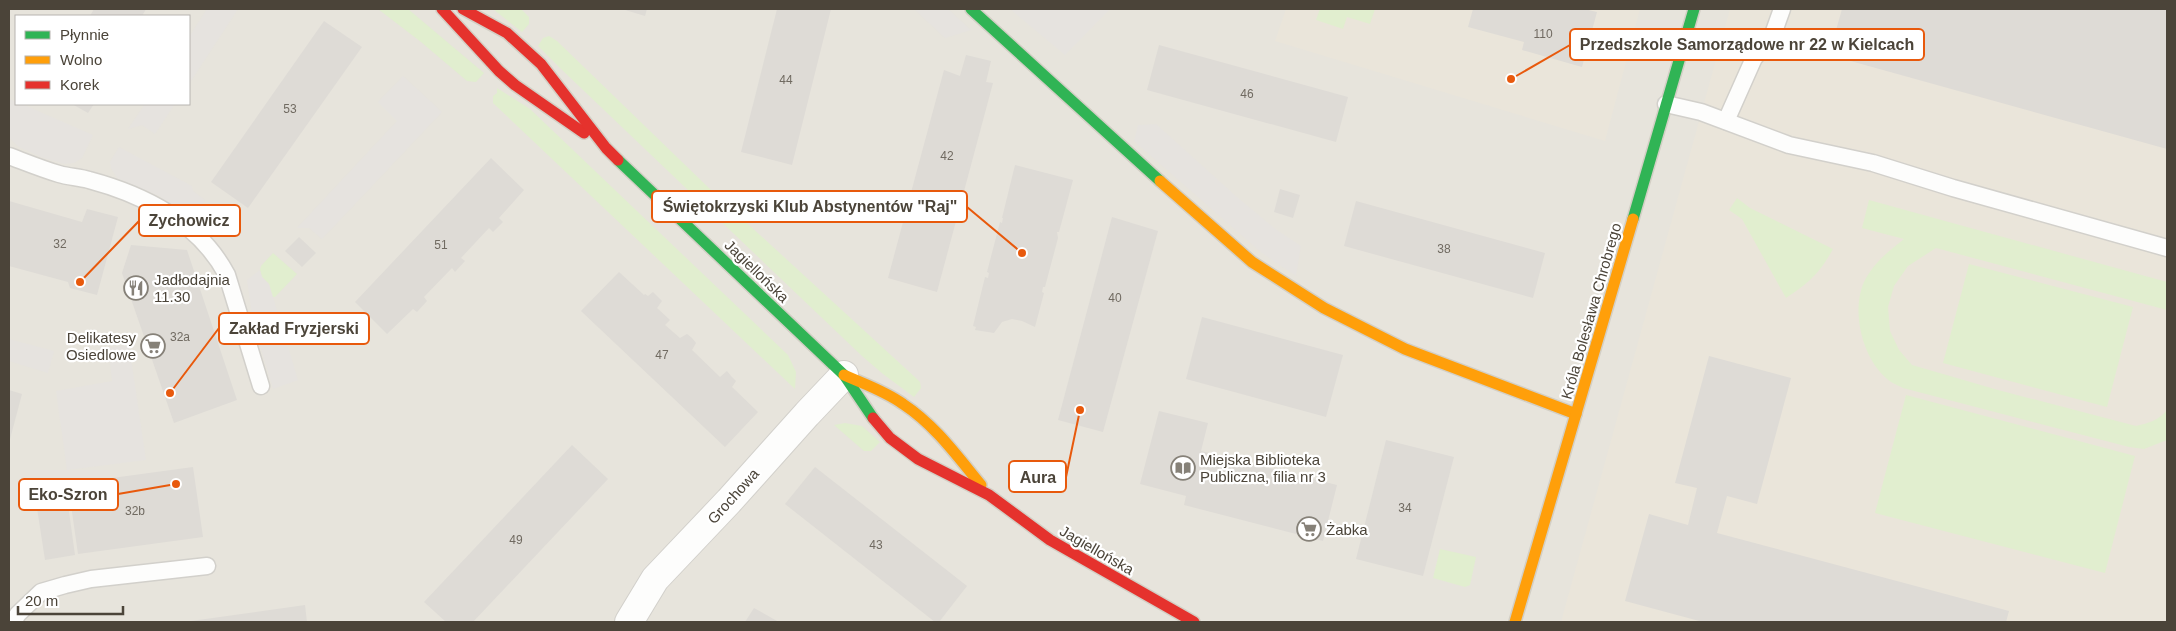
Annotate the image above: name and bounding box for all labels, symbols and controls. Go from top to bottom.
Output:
legend [15,15,190,105]
text: Płynnie [60,26,109,43]
house number: 110 [1533,27,1553,41]
callout: Przedszkole Samorządowe nr 22 w Kielcach [1570,29,1924,60]
text: Przedszkole Samorządowe nr 22 w Kielcach [1580,36,1914,53]
text: Wolno [60,51,102,68]
house number: 44 [779,73,793,87]
text: Korek [60,76,100,93]
house number: 46 [1240,87,1254,101]
house number: 53 [283,102,297,116]
house number: 42 [940,149,954,163]
callout: Świętokrzyski Klub Abstynentów "Raj" [652,191,967,222]
text: Świętokrzyski Klub Abstynentów "Raj" [663,197,957,215]
callout: Zychowicz [139,205,240,236]
text: Zychowicz [149,212,229,229]
street label: Króla Bolesława Chrobrego [1558,221,1624,401]
street label: Jagiellońska [721,236,793,306]
house number: 32 [53,237,67,251]
house number: 51 [434,238,448,252]
house number: 38 [1437,242,1451,256]
place label: Jadłodajnia 11.30 [154,271,231,305]
restaurant icon: Jadłodajnia 11.30 [123,275,149,301]
house number: 40 [1108,291,1122,305]
callout: Zakład Fryzjerski [219,313,369,344]
text: Zakład Fryzjerski [229,320,359,337]
place label: Delikatesy Osiedlowe [66,329,136,363]
house number: 32a [170,330,190,344]
supermarket icon: Delikatesy Osiedlowe [140,333,166,359]
house number: 47 [655,348,669,362]
place label: Miejska Biblioteka Publiczna, filia nr 3 [1200,451,1326,485]
library icon: Miejska Biblioteka Publiczna, filia nr 3 [1170,455,1196,481]
callout: Aura [1009,461,1066,492]
street label: Grochowa [704,464,763,527]
text: Aura [1020,469,1056,486]
callout: Eko-Szron [19,479,118,510]
text: Eko-Szron [28,486,108,503]
house number: 34 [1398,501,1412,515]
house number: 32b [125,504,145,518]
supermarket icon: Żabka [1296,516,1322,542]
place label: Żabka [1326,521,1368,538]
street label: Jagiellońska [1057,522,1138,578]
house number: 49 [509,533,523,547]
house number: 43 [869,538,883,552]
scale bar [18,584,122,616]
text: 20 m [25,592,58,609]

